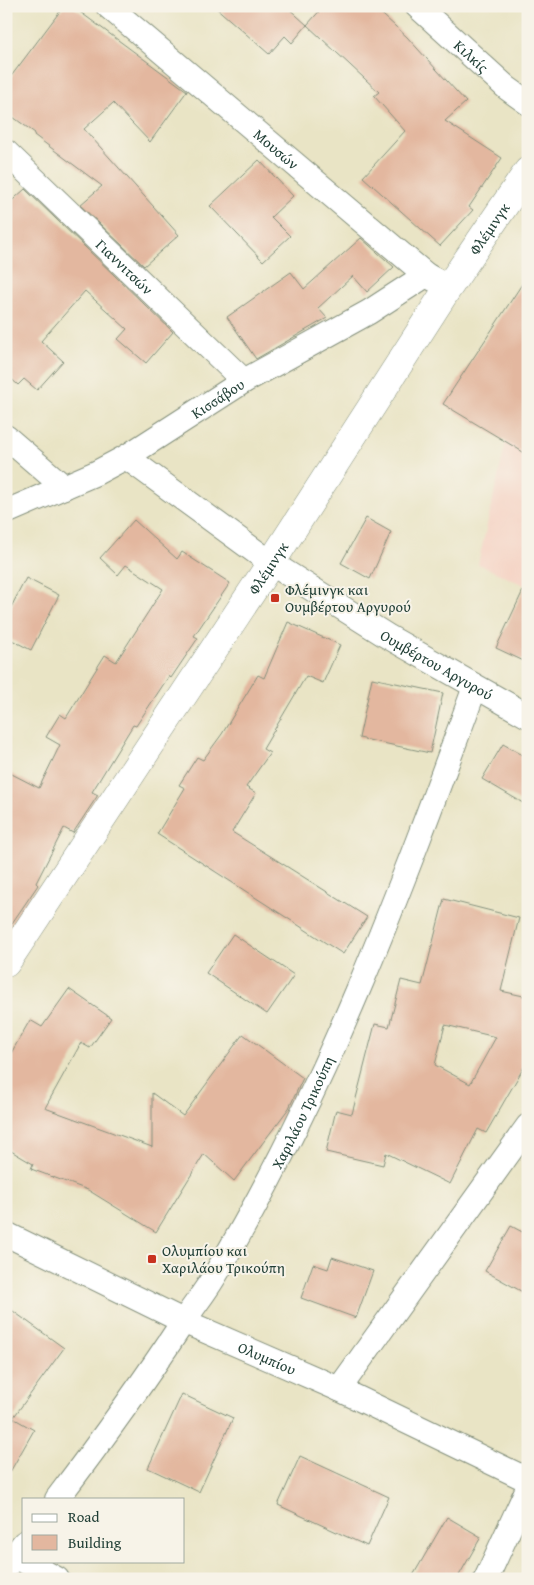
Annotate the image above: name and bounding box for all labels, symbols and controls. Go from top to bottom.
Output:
street label: Κιλκίς [450,35,494,78]
street label: Μουσών [250,123,304,174]
street label: Φλέμινγκ [463,198,514,259]
street label: Γιαννιτσών [92,234,158,299]
street label: Κισσάβου [187,373,248,423]
street label: Φλέμινγκ [243,537,293,598]
place label: Φλέμινγκ και Ουμβέρτου Αργυρού [285,579,411,617]
marker: Φλέμινγκ και Ουμβέρτου Αργυρού [269,592,281,604]
street label: Ουμβέρτου Αργυρού [377,624,497,705]
street label: Χαριλάου Τρικούπη [266,1052,338,1172]
place label: Ολυμπίου και Χαριλάου Τρικούπη [162,1240,285,1278]
marker: Ολυμπίου και Χαριλάου Τρικούπη [146,1253,158,1265]
street label: Ολυμπίου [235,1336,300,1380]
legend [22,1498,185,1562]
text: Road [68,1506,99,1527]
text: Building [68,1532,122,1553]

